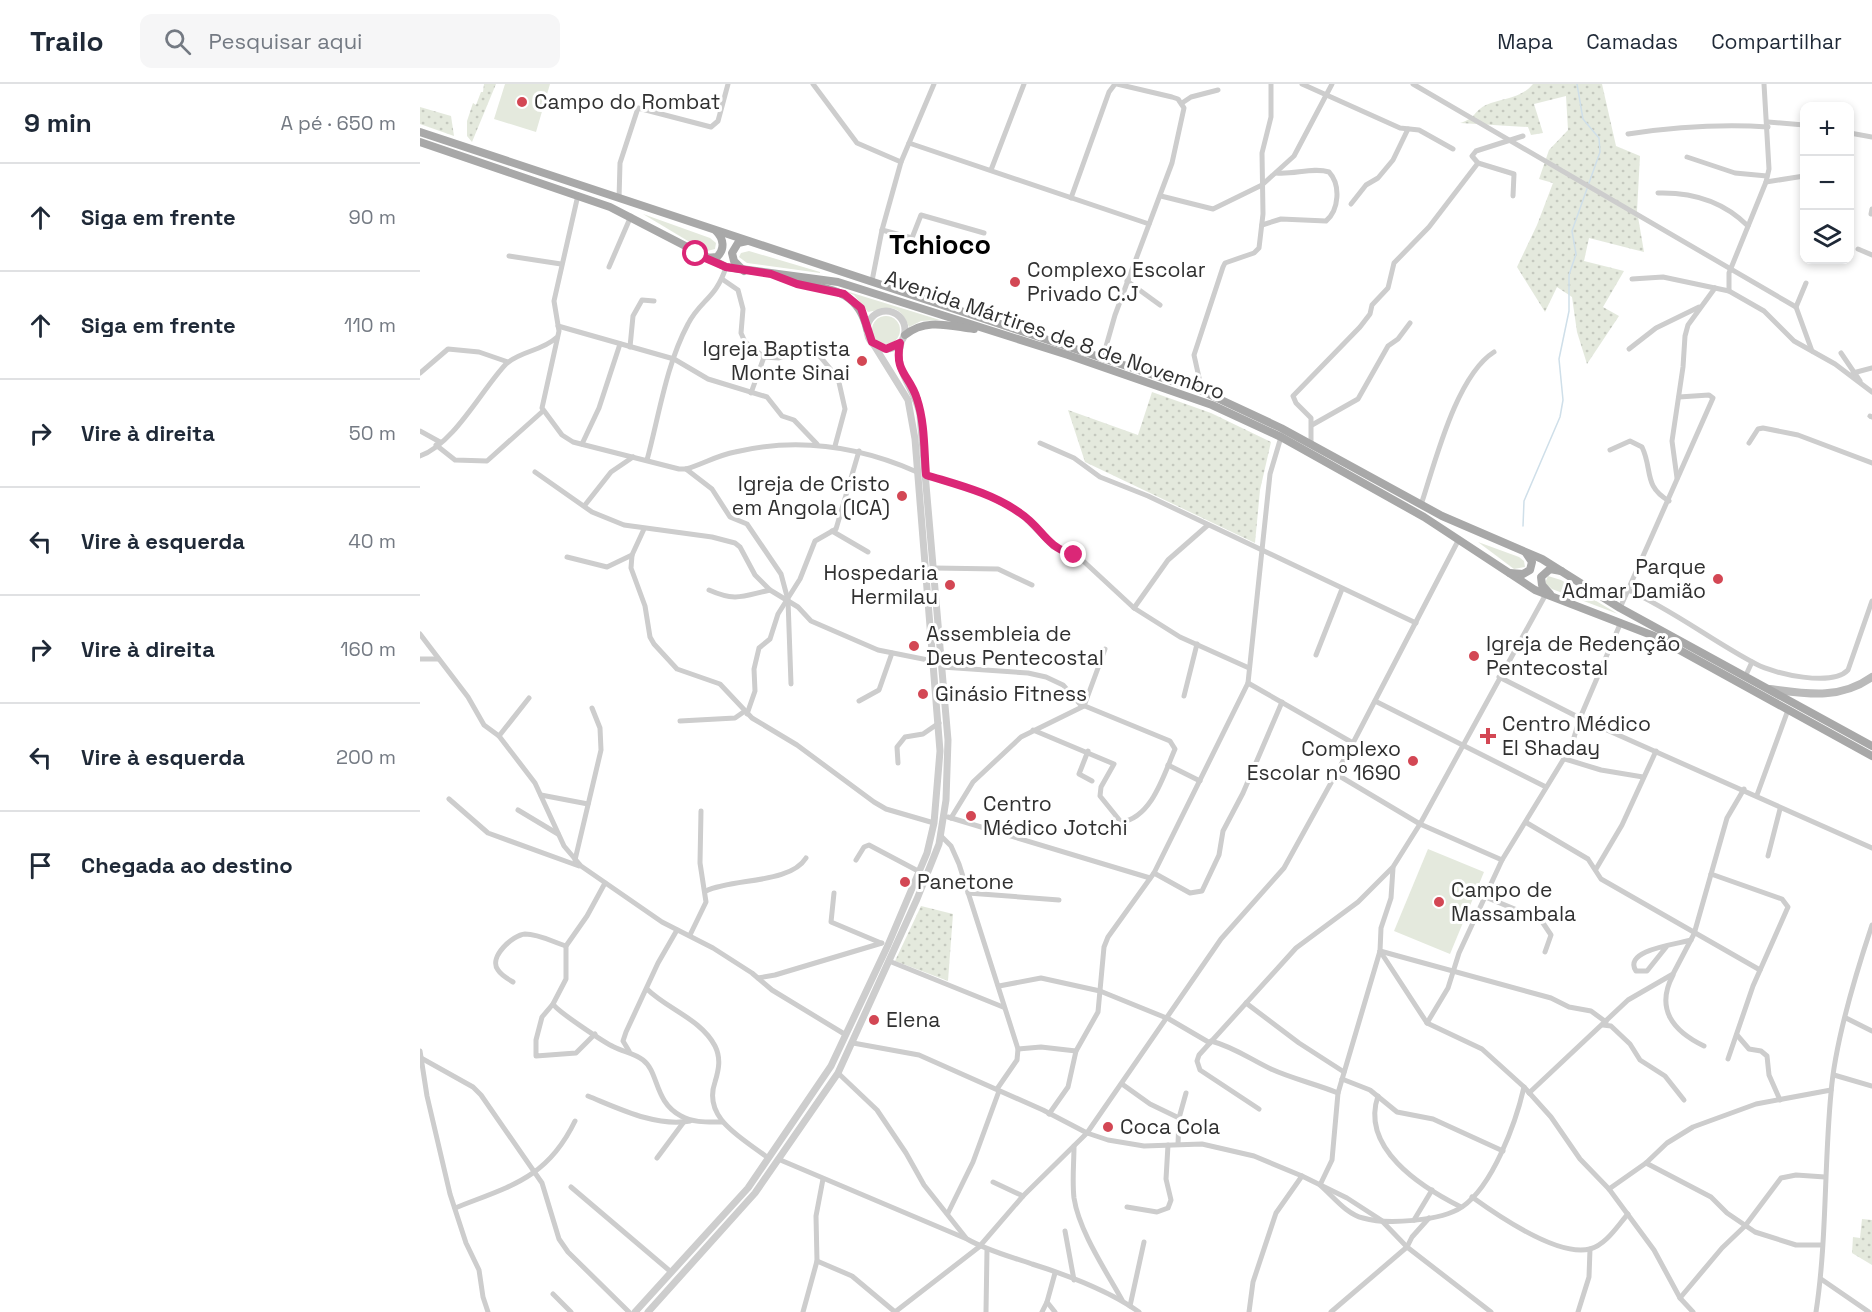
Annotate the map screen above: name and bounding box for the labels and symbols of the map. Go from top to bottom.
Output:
place label: Campo do Rombat [534,88,720,115]
marker: Campo do Rombat [515,95,529,109]
district label: Tchioco [889,227,991,262]
route start [682,240,708,266]
place label: Complexo Escolar Privado C.J [1027,256,1206,307]
street label: Avenida Mártires de 8 de Novembro [882,264,1229,406]
marker: Complexo Escolar Privado C.J [1008,275,1022,289]
place label: Igreja Baptista Monte Sinai [702,335,850,386]
marker: Igreja Baptista Monte Sinai [855,354,869,368]
place label: Igreja de Cristo em Angola (ICA) [732,470,890,521]
marker: Igreja de Cristo em Angola (ICA) [895,489,909,503]
route end [1060,541,1086,567]
place label: Parque Admar Damião [1562,553,1706,604]
place label: Hospedaria Hermilau [823,559,938,610]
marker: Parque Admar Damião [1711,572,1725,586]
marker: Hospedaria Hermilau [943,578,957,592]
place label: Assembleia de Deus Pentecostal [926,620,1104,671]
place label: Igreja de Redenção Pentecostal [1486,630,1680,681]
marker: Assembleia de Deus Pentecostal [907,639,921,653]
marker: Igreja de Redenção Pentecostal [1467,649,1481,663]
place label: Ginásio Fitness [935,680,1087,707]
marker: Ginásio Fitness [916,687,930,701]
place label: Centro Médico El Shaday [1502,710,1651,761]
marker: Centro Médico El Shaday [1479,727,1497,745]
place label: Complexo Escolar nº 1690 [1247,735,1401,786]
marker: Complexo Escolar nº 1690 [1406,754,1420,768]
place label: Centro Médico Jotchi [983,790,1128,841]
marker: Centro Médico Jotchi [964,809,978,823]
place label: Panetone [917,868,1014,895]
marker: Panetone [898,875,912,889]
place label: Campo de Massambala [1451,876,1576,927]
marker: Campo de Massambala [1432,895,1446,909]
place label: Elena [886,1006,940,1033]
marker: Elena [867,1013,881,1027]
place label: Coca Cola [1120,1113,1220,1140]
marker: Coca Cola [1101,1120,1115,1134]

